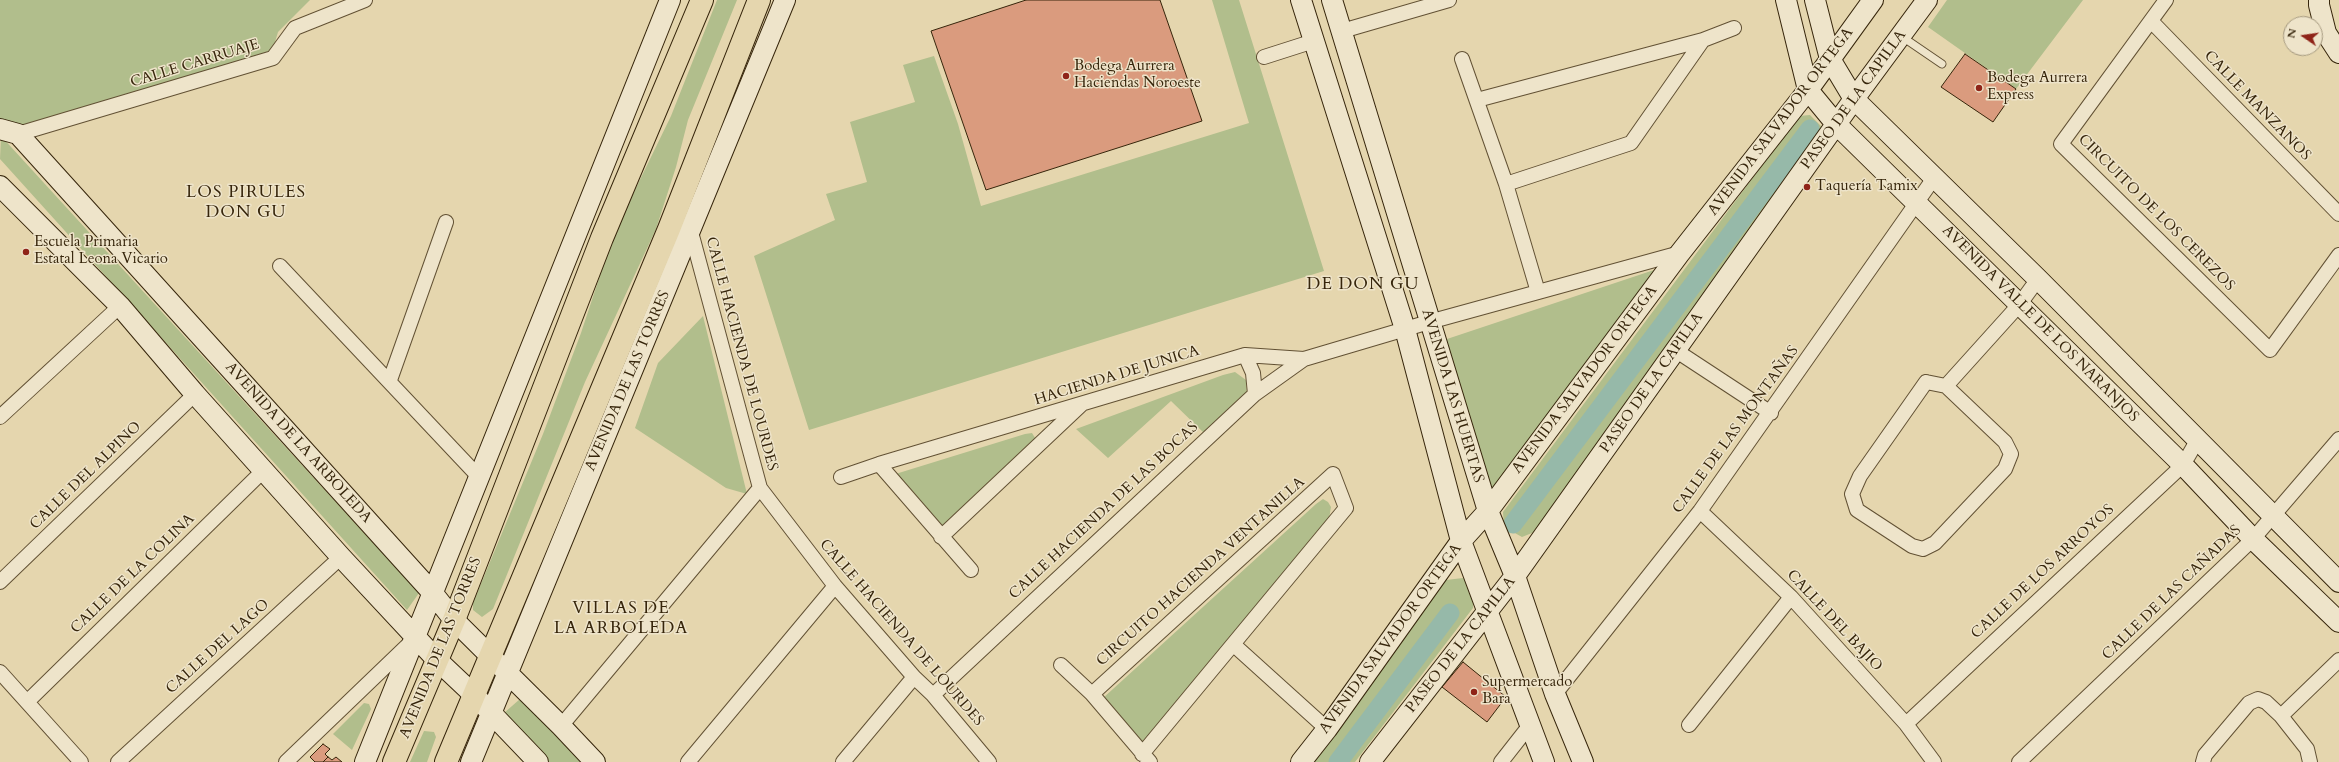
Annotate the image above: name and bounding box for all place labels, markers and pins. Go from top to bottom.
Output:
place label: Bodega Aurrera Haciendas Noroeste [1074,58,1201,93]
place label: Bodega Aurrera Express [1987,70,2088,105]
marker: Bodega Aurrera Haciendas Noroeste [1061,71,1071,81]
marker: Bodega Aurrera Express [1974,83,1984,93]
place label: Taquería Tamix [1815,178,1918,196]
marker: Taquería Tamix [1802,182,1812,192]
place label: Escuela Primaria Estatal Leona Vicario [34,234,168,269]
marker: Escuela Primaria Estatal Leona Vicario [21,247,31,257]
place label: Supermercado Bara [1482,674,1572,709]
marker: Supermercado Bara [1469,687,1479,697]

